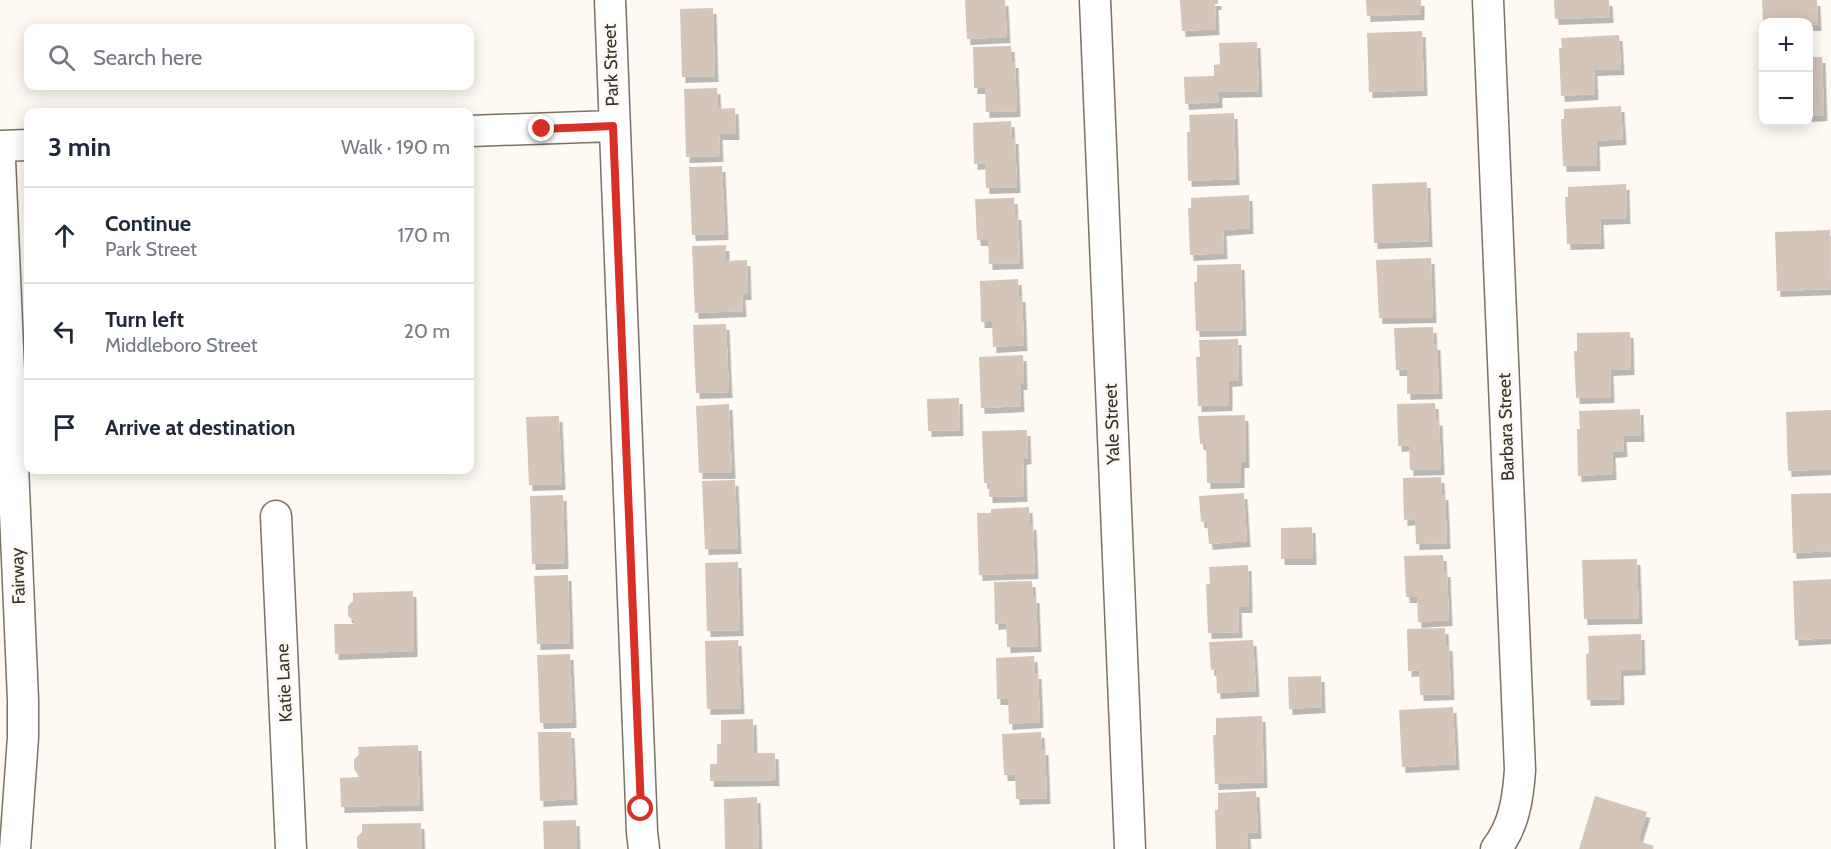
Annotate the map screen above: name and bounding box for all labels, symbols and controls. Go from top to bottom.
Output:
map controls [1759,18,1813,126]
button: + [1759,18,1813,72]
street label: Park Street [599,23,623,107]
search box [24,24,474,90]
icon: search [45,41,78,74]
text: Search here [93,44,202,71]
button: − [1759,72,1813,126]
route end [528,115,554,141]
text: 3 min [48,131,111,163]
text: Walk · 190 m [341,135,450,159]
text: Continue [105,210,191,237]
icon: ahead [48,219,81,252]
text: 170 m [398,223,450,247]
text: Park Street [105,237,197,261]
text: Turn left [105,306,184,333]
icon: left [48,315,81,348]
text: 20 m [404,319,450,343]
text: Middleboro Street [105,333,257,357]
street label: Barbara Street [1493,373,1519,481]
street label: Yale Street [1100,383,1124,466]
icon: arrive [48,411,81,444]
text: Arrive at destination [105,414,295,441]
street label: Fairway [6,547,30,605]
street label: Katie Lane [271,643,297,723]
route start [627,795,653,821]

